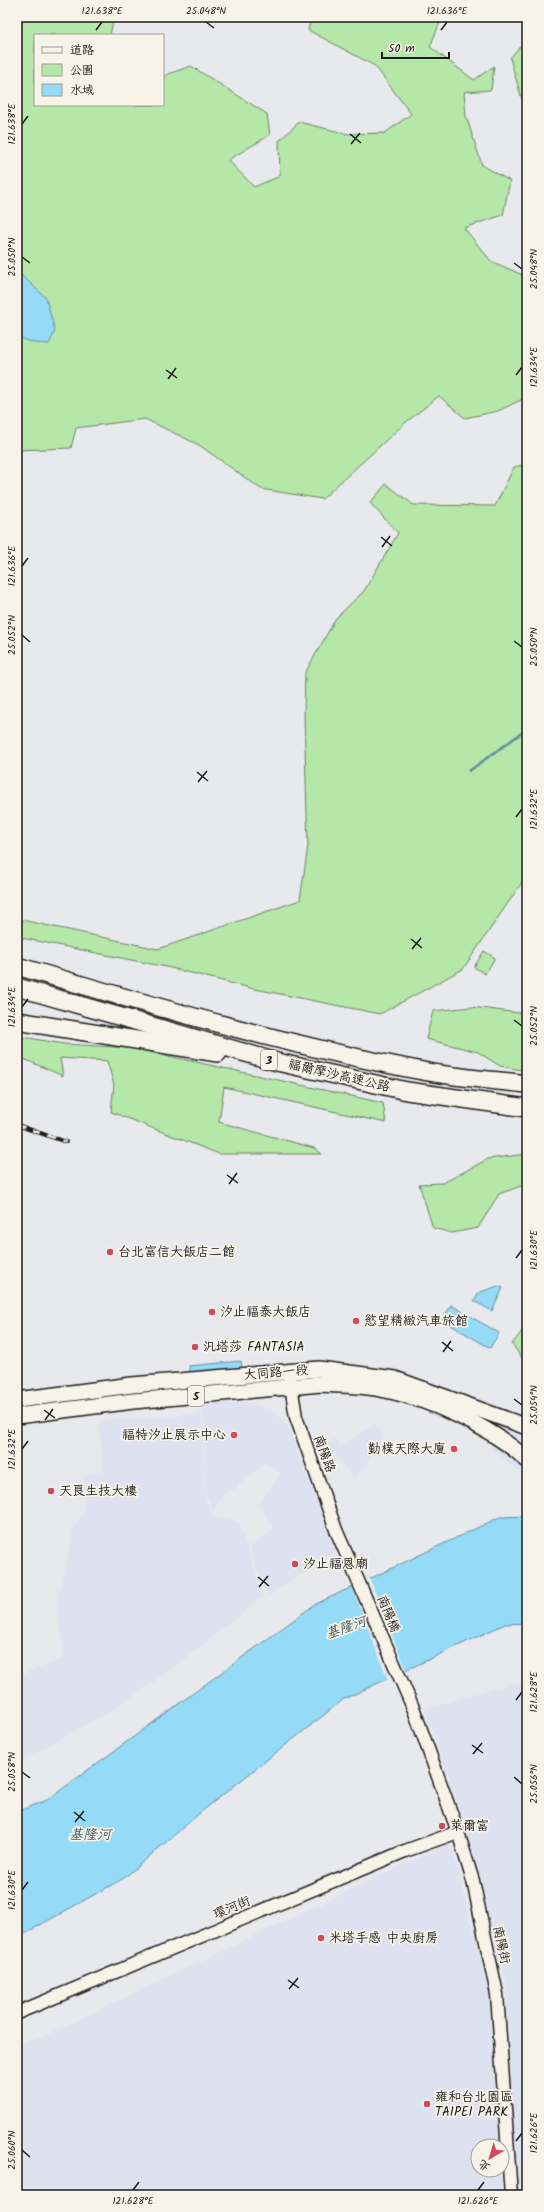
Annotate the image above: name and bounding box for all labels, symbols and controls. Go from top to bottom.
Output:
text: 121.638°E [82,3,124,19]
text: 25.048°N [186,3,226,19]
text: 121.636°E [427,3,468,19]
legend [34,34,164,106]
scale bar [382,34,449,60]
text: 50 m [388,39,415,58]
text: 道路 [70,41,94,60]
text: 公園 [70,61,94,80]
text: 水域 [70,81,94,100]
text: 121.638°E [4,102,20,145]
text: 25.050°N [4,237,20,277]
text: 25.048°N [526,249,542,289]
text: 121.634°E [526,346,542,387]
text: 121.636°E [4,545,20,586]
text: 25.052°N [4,615,20,655]
text: 25.050°N [526,627,542,667]
text: 121.632°E [526,787,542,829]
text: 121.634°E [4,986,20,1027]
text: 25.052°N [526,1006,542,1046]
road number: 3 [261,1050,277,1070]
street label: 福爾摩沙高速公路 [286,1054,392,1098]
text: 121.630°E [526,1229,542,1270]
place label: 台北富信大飯店二館 [118,1242,235,1263]
marker: 台北富信大飯店二館 [105,1247,115,1257]
place label: 汐止福泰大飯店 [220,1302,311,1323]
marker: 汐止福泰大飯店 [207,1307,217,1317]
place label: 慾望精緻汽車旅館 [364,1311,468,1332]
marker: 慾望精緻汽車旅館 [351,1316,361,1326]
place label: 汎塔莎 FANTASIA [203,1337,305,1358]
marker: 汎塔莎 FANTASIA [190,1342,200,1352]
street label: 大同路一段 [243,1360,309,1386]
text: 25.054°N [526,1385,542,1425]
road number: 5 [188,1386,204,1406]
place label: 福特汐止展示中心 [122,1425,226,1446]
text: 121.632°E [4,1427,20,1469]
marker: 福特汐止展示中心 [229,1430,239,1440]
street label: 南陽路 [307,1432,341,1476]
place label: 勤樸天際大廈 [368,1439,446,1460]
marker: 勤樸天際大廈 [449,1444,459,1454]
place label: 天良生技大樓 [59,1481,137,1502]
marker: 天良生技大樓 [46,1486,56,1496]
place label: 汐止福恩廟 [303,1554,368,1575]
marker: 汐止福恩廟 [290,1559,300,1569]
street label: 南陽橋 [371,1592,405,1636]
water label: 基隆河 [323,1610,371,1645]
text: 121.628°E [526,1670,542,1713]
text: 25.058°N [4,1752,20,1792]
text: 25.056°N [526,1764,542,1804]
place label: 萊爾富 [450,1816,489,1837]
marker: 萊爾富 [437,1821,447,1831]
water label: 基隆河 [69,1824,113,1846]
text: 121.630°E [4,1869,20,1910]
street label: 環河街 [210,1891,254,1925]
street label: 南陽街 [487,1924,515,1966]
place label: 米塔手感 中央廚房 [329,1928,438,1949]
marker: 米塔手感 中央廚房 [316,1933,326,1943]
place label: 雍和台北園區 TAIPEI PARK [435,2087,513,2123]
marker: 雍和台北園區 TAIPEI PARK [422,2099,432,2109]
text: 121.626°E [526,2112,542,2153]
text: 25.060°N [4,2130,20,2170]
north arrow [470,2138,510,2178]
text: 北 [475,2155,494,2176]
text: 121.628°E [112,2193,155,2209]
text: 121.626°E [458,2193,499,2209]

